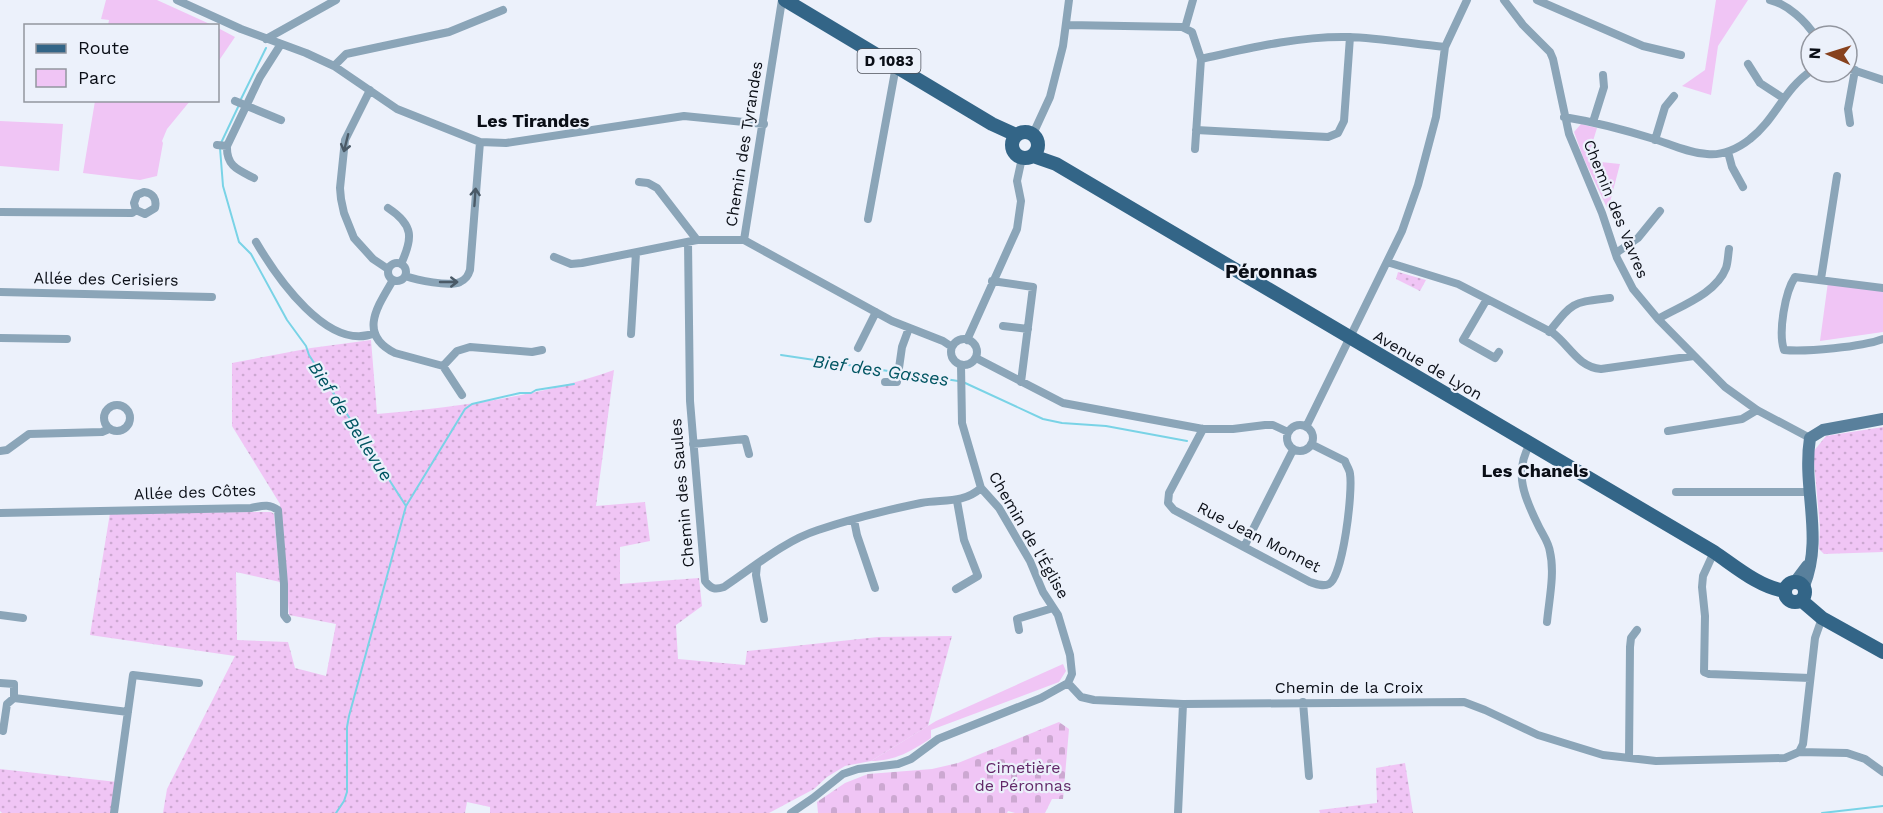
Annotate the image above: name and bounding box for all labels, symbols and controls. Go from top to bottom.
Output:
legend [24,24,219,102]
north arrow [1799,24,1859,84]
text: Route [78,37,130,58]
text: N [1805,47,1824,60]
road number: D 1083 [858,49,920,73]
street label: Chemin des Tyrandes [722,60,766,228]
text: Parc [78,67,116,88]
district label: Les Tirandes [477,110,590,131]
one-way arrow [340,133,352,152]
street label: Chemin des Vavres [1579,137,1653,281]
one-way arrow [470,188,481,208]
district label: Péronnas [1225,259,1317,283]
street label: Allée des Cerisiers [33,268,179,290]
one-way arrow [439,276,458,288]
street label: Avenue de Lyon [1370,326,1486,404]
water label: Bief des Gasses [812,350,950,390]
water label: Bief de Bellevue [304,357,398,485]
street label: Chemin des Saules [666,418,698,568]
district label: Les Chanels [1482,460,1589,481]
street label: Chemin de l'Église [985,468,1073,602]
street label: Allée des Côtes [134,480,256,504]
street label: Rue Jean Monnet [1194,498,1324,576]
street label: Chemin de la Croix [1275,678,1423,697]
park label: Cimetière de Péronnas [975,758,1071,795]

